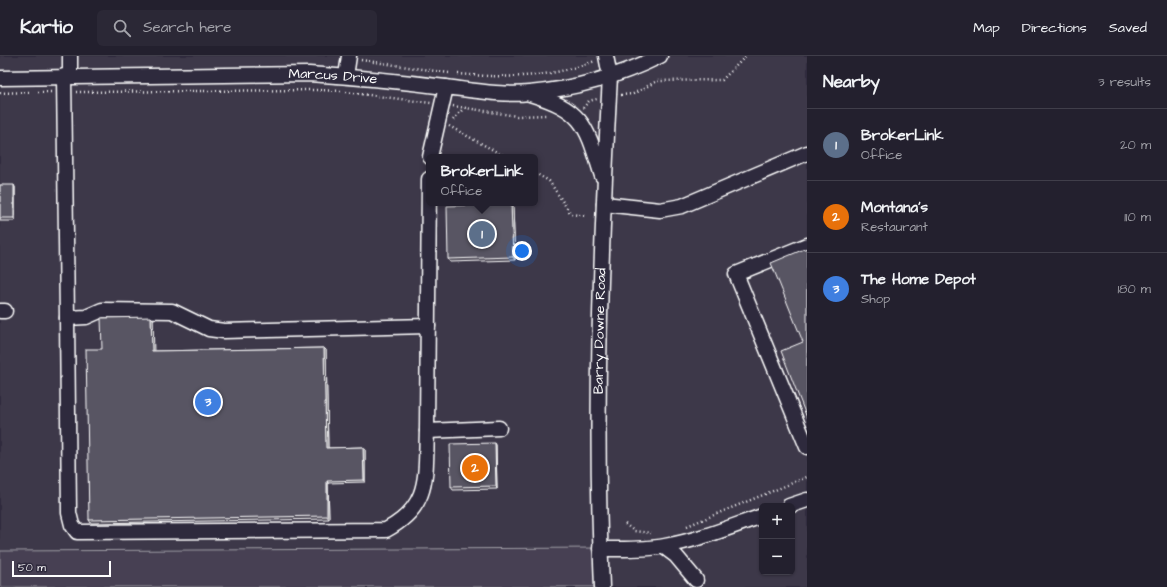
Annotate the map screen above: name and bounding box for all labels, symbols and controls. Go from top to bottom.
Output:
search box [97,10,377,46]
text: Kartio [20,14,73,41]
icon: search [111,17,133,39]
text: Search here [143,17,231,38]
text: Map [973,18,1000,38]
text: Directions [1022,18,1087,38]
text: Saved [1109,18,1147,38]
street label: Marcus Drive [288,64,379,89]
text: Nearby [823,70,880,94]
text: 3 results [1098,73,1151,91]
text: BrokerLink [861,125,943,146]
text: 1 [835,136,837,154]
text: 20 m [1120,136,1151,154]
text: Office [861,146,902,164]
popup [426,154,538,206]
text: BrokerLink [441,161,523,182]
text: Office [441,182,482,200]
text: Montana's [861,197,928,218]
text: 2 [832,208,840,226]
text: 110 m [1124,208,1151,226]
text: Restaurant [861,218,928,236]
pin: 1 [469,219,495,249]
your location [512,241,532,261]
street label: Barry Downe Road [589,268,611,394]
text: The Home Depot [861,269,976,290]
text: 3 [833,280,839,298]
text: 180 m [1117,280,1151,298]
text: Shop [861,290,890,308]
pin: 3 [195,387,221,417]
pin: 2 [462,453,488,483]
map controls [759,503,795,575]
button: + [759,503,795,539]
button: − [759,539,795,575]
scale bar [12,559,111,578]
text: 50 m [18,560,46,575]

